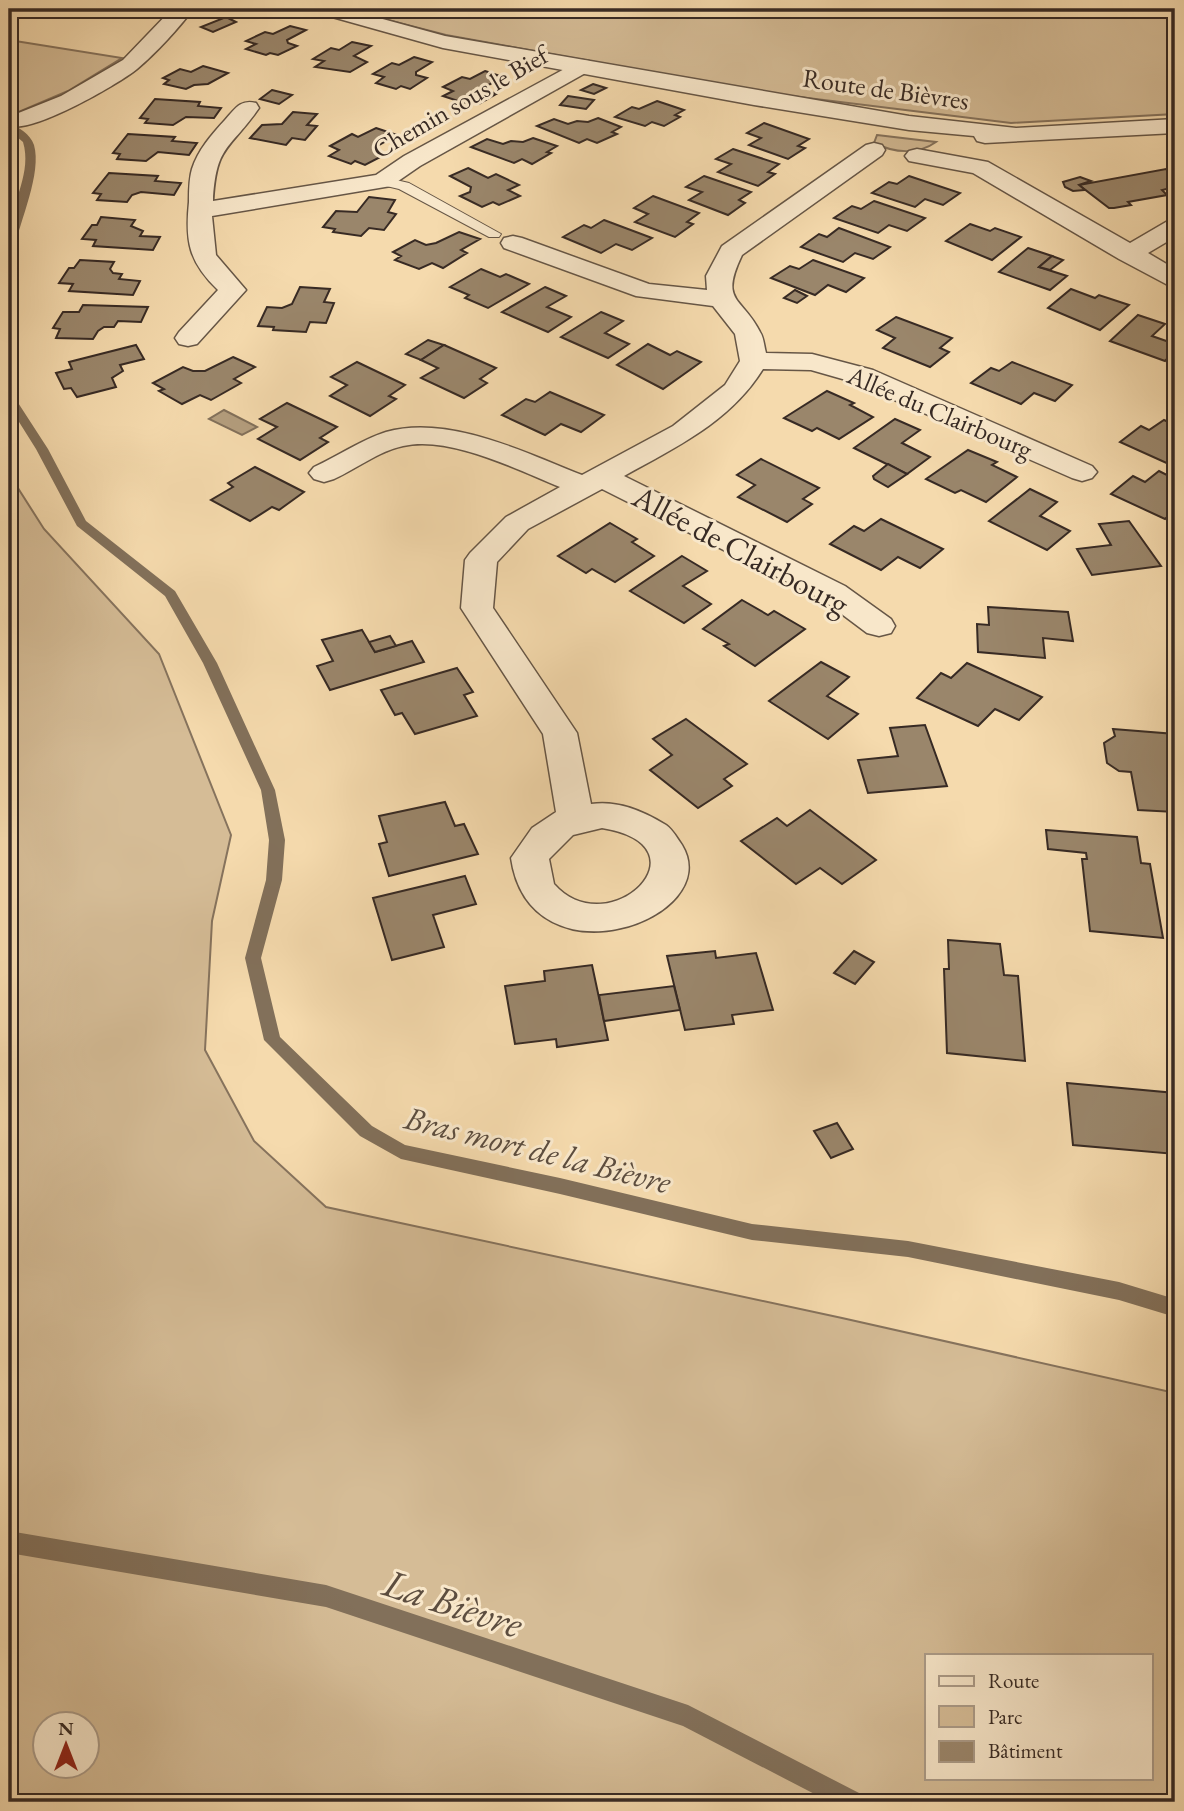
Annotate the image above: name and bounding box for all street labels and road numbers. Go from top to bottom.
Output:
street label: Chemin sous le Bief [366,36,556,166]
street label: Route de Bièvres [801,61,971,117]
street label: Allée du Clairbourg [841,357,1038,467]
street label: Allée de Clairbourg [625,475,857,625]

